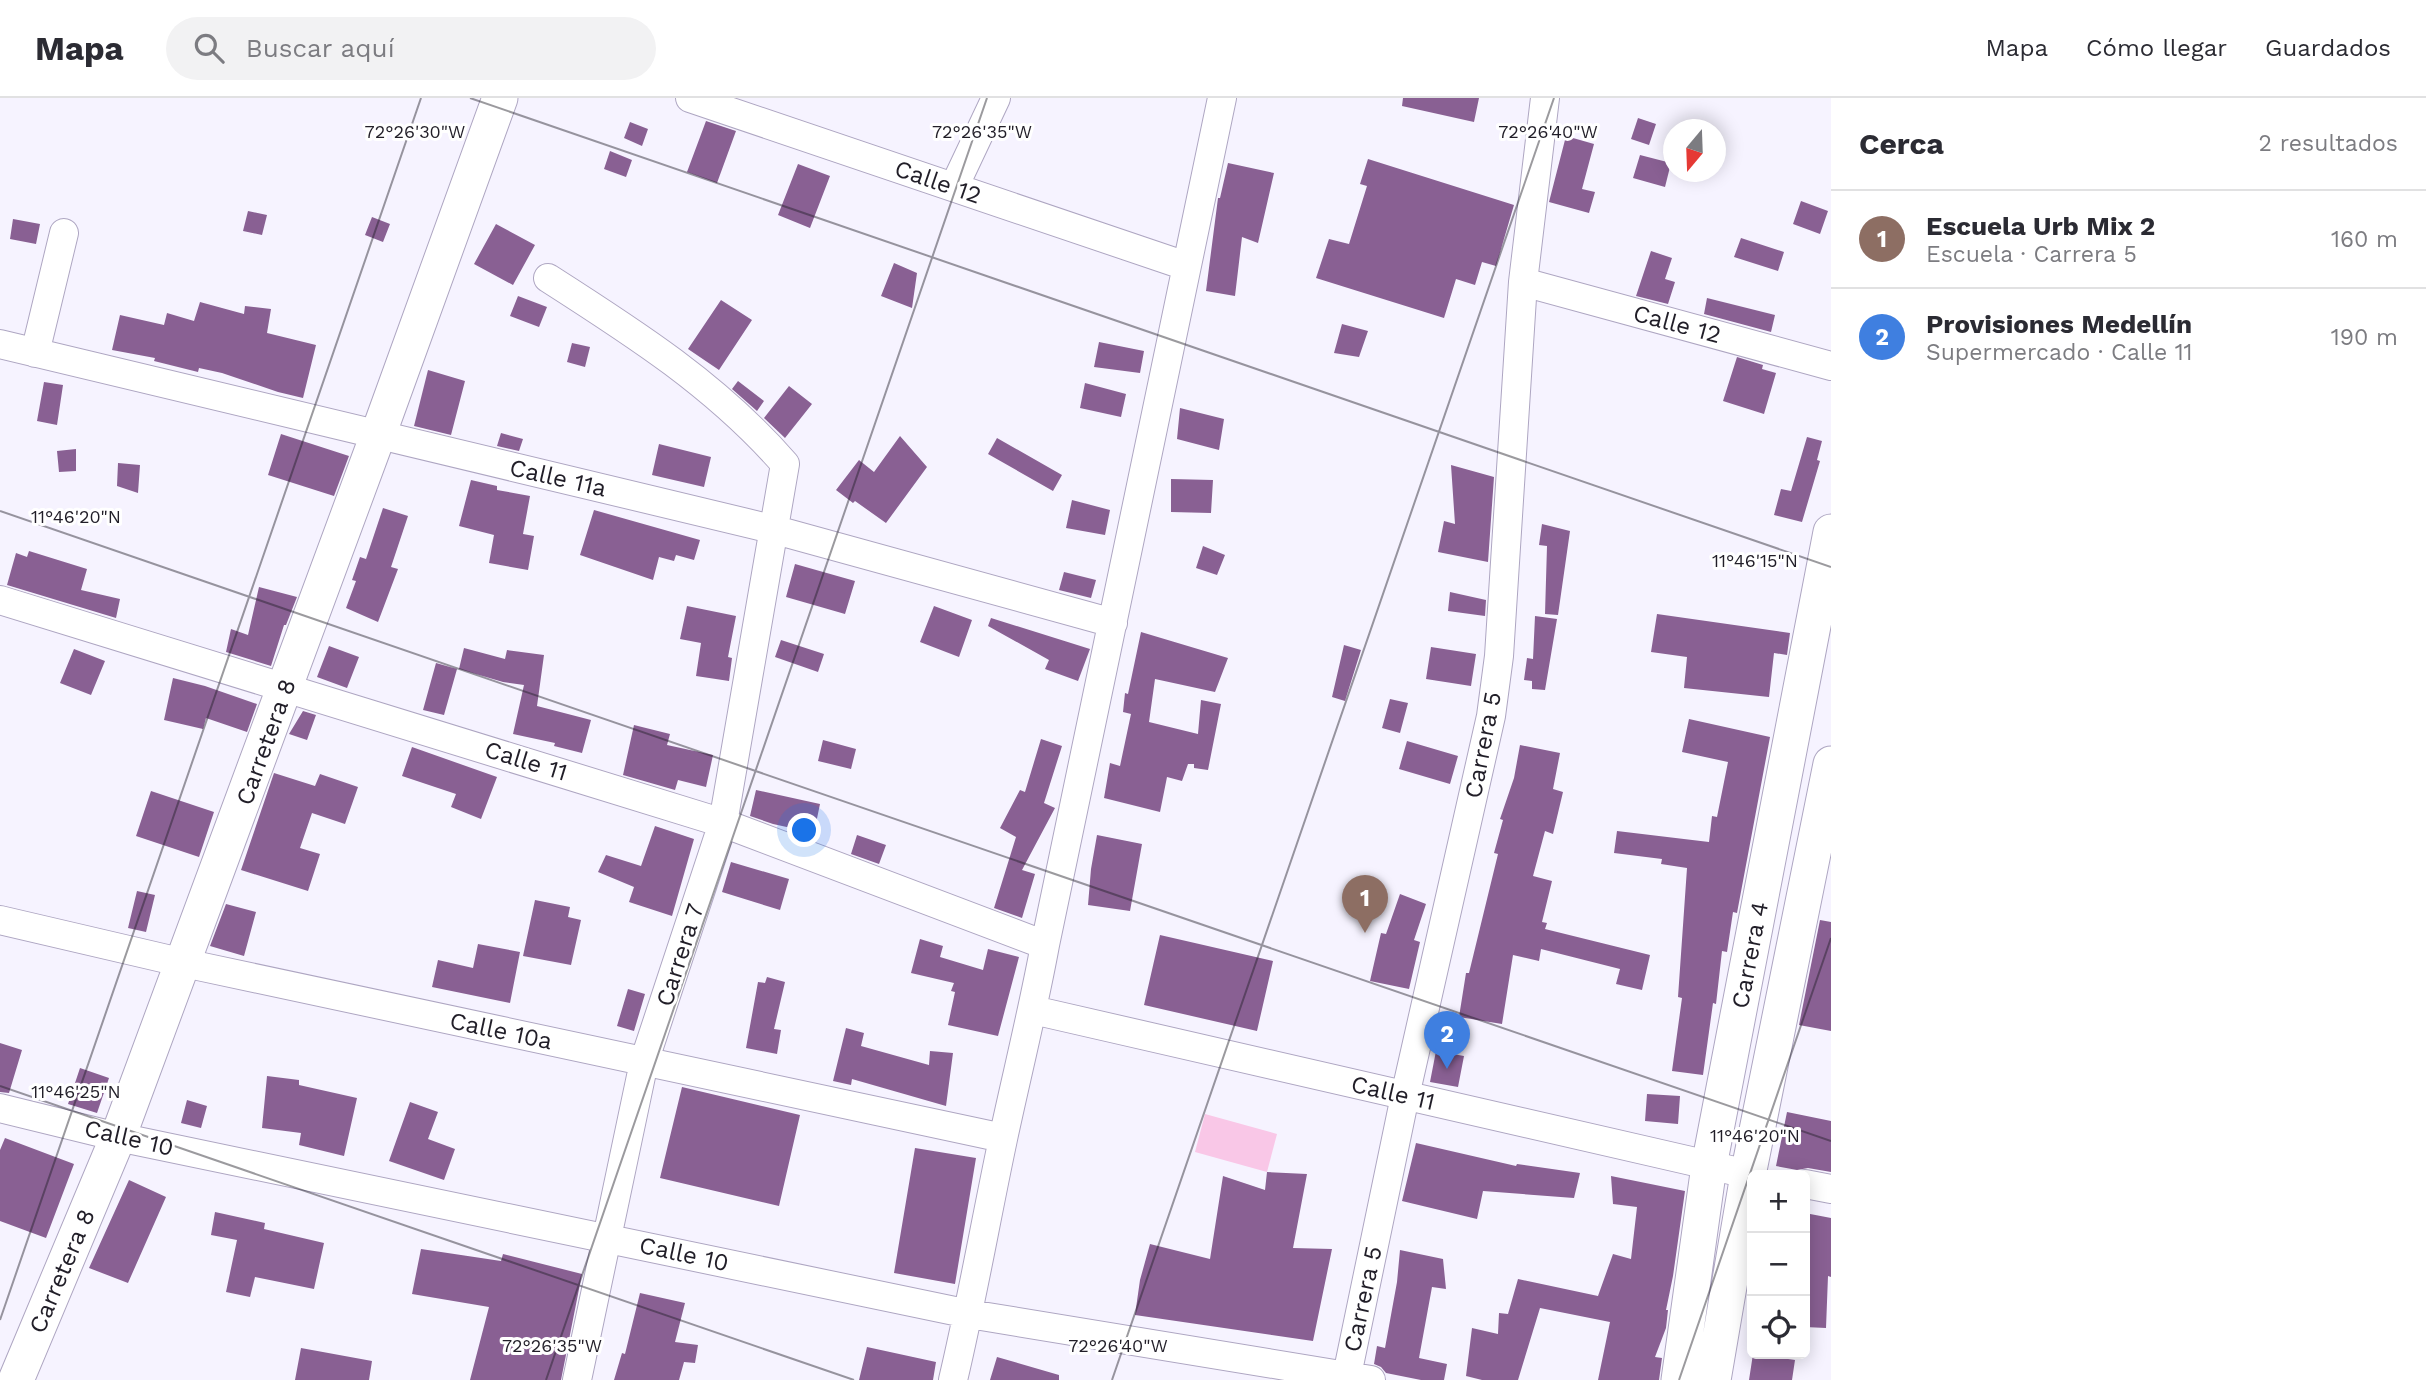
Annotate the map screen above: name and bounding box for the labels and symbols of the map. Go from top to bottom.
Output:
north arrow [1663,119,1726,182]
text: 72°26'30"W [365,121,465,142]
text: 72°26'35"W [932,121,1032,142]
text: 72°26'40"W [1498,121,1598,142]
street label: Calle 12 [891,154,985,210]
street label: Calle 12 [1630,299,1724,349]
street label: Calle 11a [507,453,609,503]
text: 11°46'20"N [31,506,121,527]
text: 11°46'15"N [1712,550,1798,571]
street label: Carretera 8 [230,675,302,809]
street label: Carrera 5 [1459,689,1507,801]
street label: Calle 11 [481,735,571,787]
your location [787,813,821,847]
pin: 1 [1342,875,1388,933]
street label: Carrera 4 [1726,899,1774,1011]
street label: Carrera 7 [650,900,710,1010]
street label: Calle 10a [447,1006,555,1056]
pin: 2 [1424,1011,1470,1069]
street label: Calle 11 [1348,1070,1438,1116]
text: 11°46'25"N [31,1081,121,1102]
street label: Calle 10 [82,1114,176,1162]
text: 11°46'20"N [1710,1125,1800,1146]
street label: Carretera 8 [23,1205,101,1337]
street label: Calle 10 [637,1231,731,1277]
street label: Carrera 5 [1338,1243,1388,1355]
text: 72°26'35"W [502,1335,602,1356]
text: 72°26'40"W [1068,1335,1168,1356]

